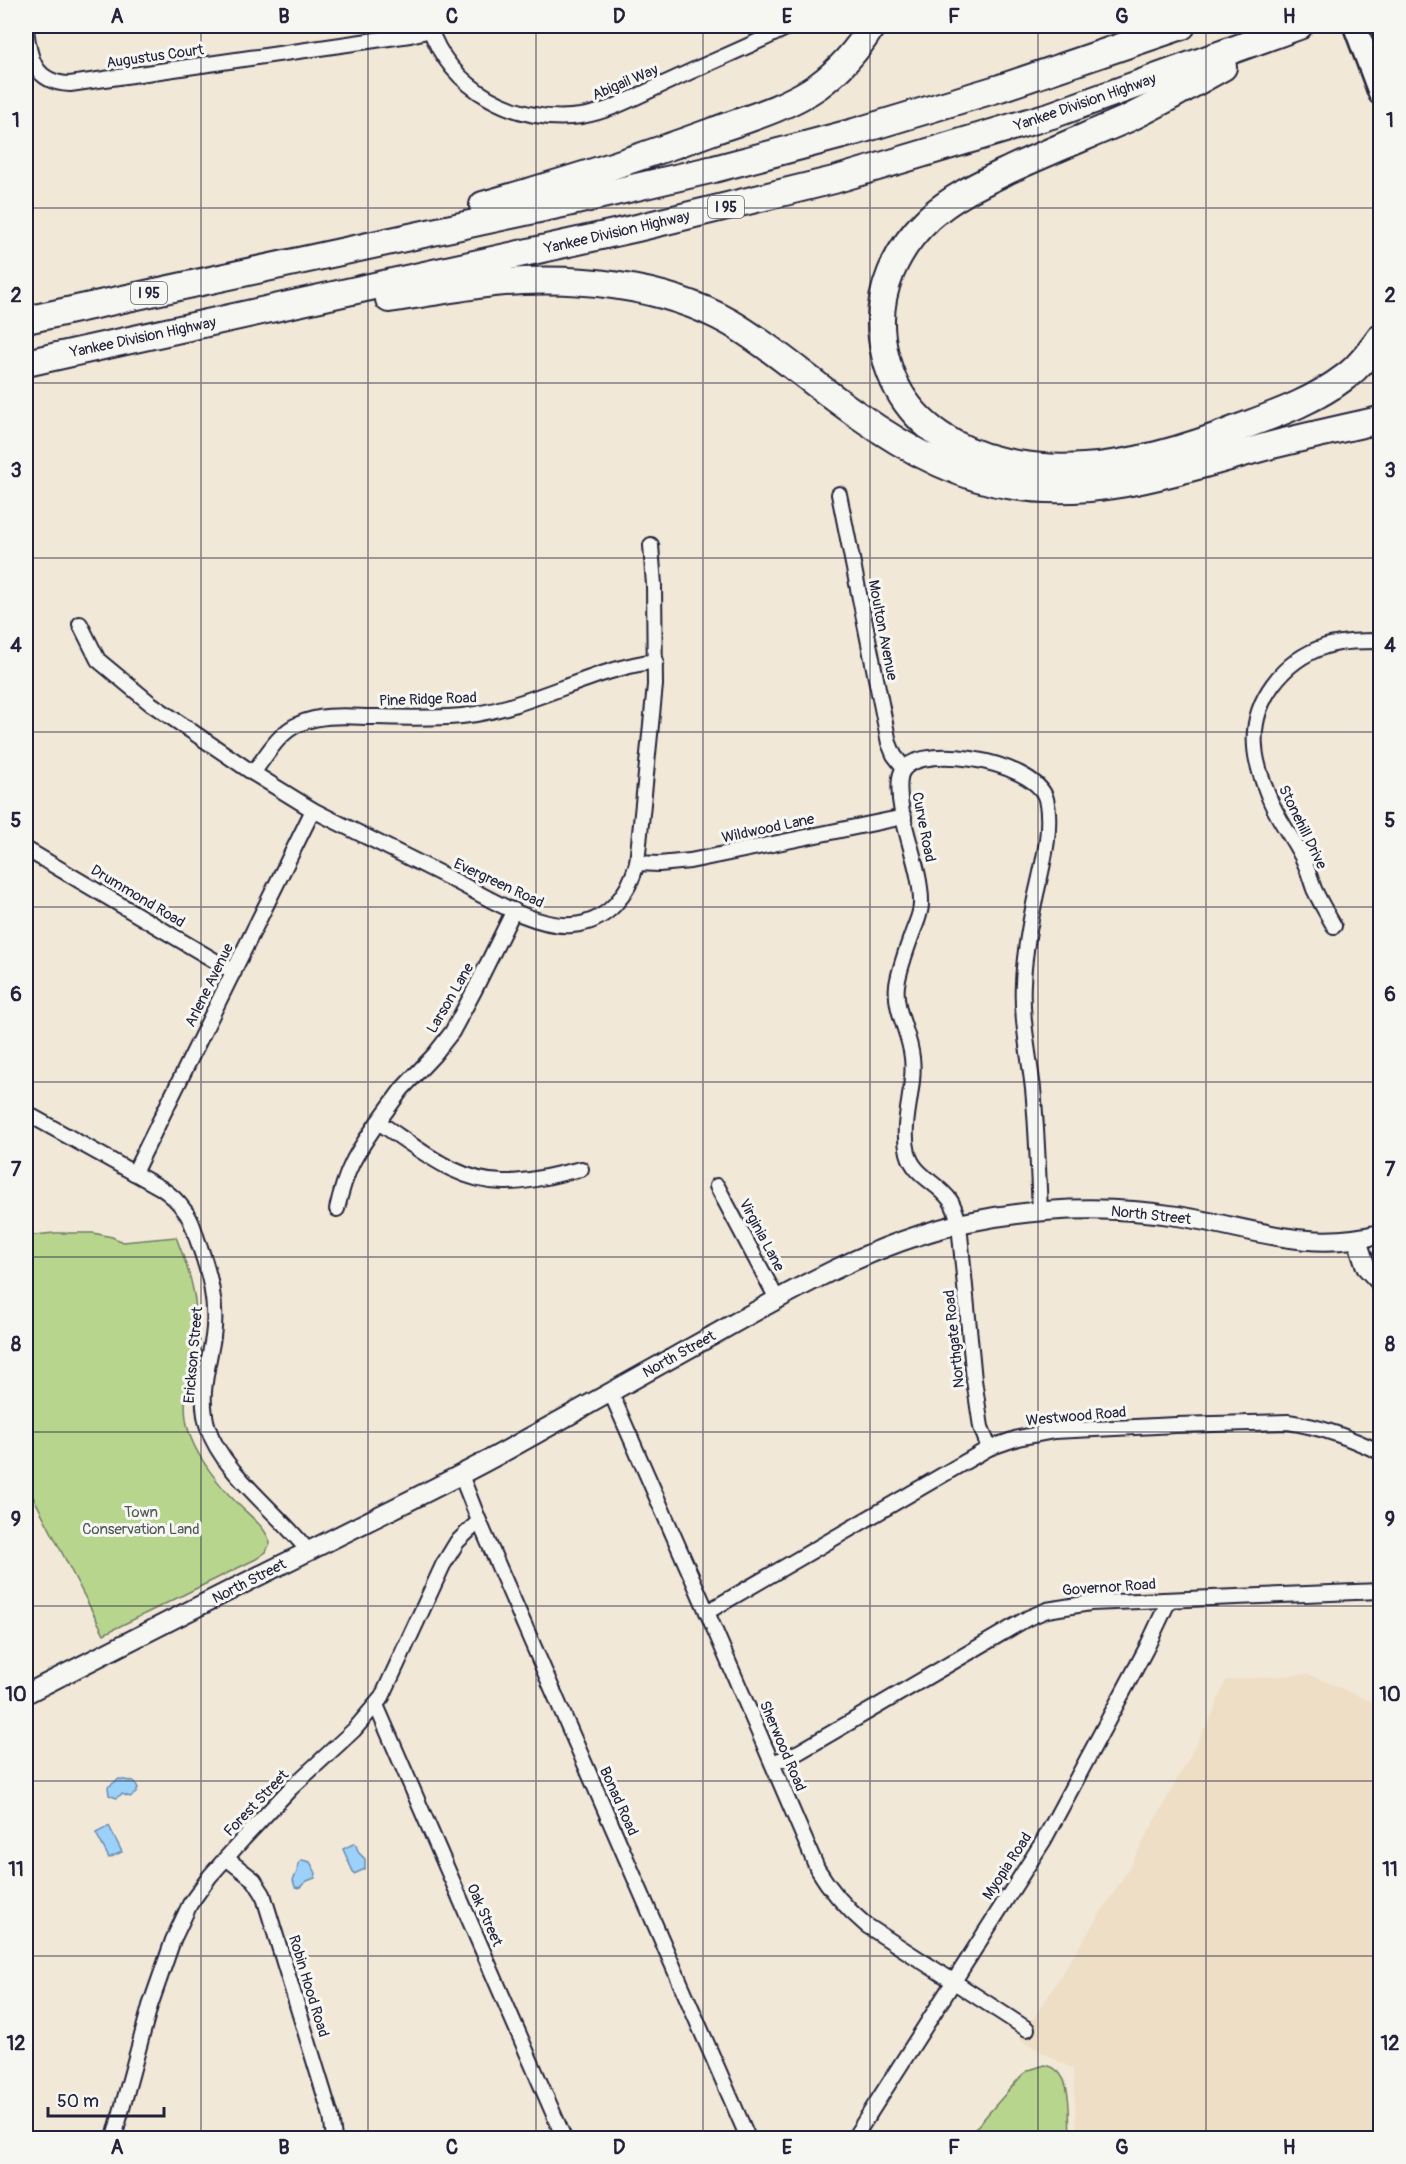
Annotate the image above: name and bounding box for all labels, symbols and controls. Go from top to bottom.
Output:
text: A [111,4,124,29]
text: B [278,4,290,29]
text: C [446,4,458,29]
text: D [613,4,626,29]
text: E [782,4,793,29]
text: F [948,4,960,29]
text: G [1115,4,1129,29]
text: H [1283,4,1296,29]
street label: Augustus Court [105,40,206,73]
street label: Abigail Way [589,60,662,105]
street label: Yankee Division Highway [1011,69,1159,136]
text: 1 [12,108,20,133]
text: 1 [1386,108,1394,133]
road number: I 95 [708,196,744,218]
street label: Yankee Division Highway [542,206,692,259]
road number: I 95 [131,282,167,304]
text: 2 [10,283,22,308]
text: 2 [1384,283,1396,308]
street label: Yankee Division Highway [67,313,218,362]
text: 3 [10,458,22,483]
text: 3 [1384,458,1396,483]
street label: Moulton Avenue [863,578,902,682]
text: 4 [10,633,22,658]
text: 4 [1384,633,1396,658]
street label: Pine Ridge Road [379,688,477,711]
street label: Stonehill Drive [1274,782,1331,873]
street label: Curve Road [907,791,940,864]
text: 5 [11,808,22,833]
text: 5 [1385,808,1396,833]
street label: Wildwood Lane [720,809,817,848]
street label: Evergreen Road [451,854,547,913]
street label: Drummond Road [87,861,188,932]
street label: Arlene Avenue [181,940,238,1030]
street label: Larson Lane [423,959,478,1037]
text: 6 [10,982,22,1007]
text: 6 [1384,982,1396,1007]
text: 7 [11,1157,22,1182]
text: 7 [1385,1157,1396,1182]
street label: Virginia Lane [735,1196,789,1275]
street label: North Street [1110,1202,1193,1229]
street label: Northgate Road [940,1289,969,1389]
street label: Erickson Street [180,1305,207,1404]
street label: North Street [639,1326,720,1382]
text: 8 [11,1332,21,1357]
text: 8 [1385,1332,1395,1357]
street label: Westwood Road [1025,1403,1127,1430]
park label: Town Conservation Land [82,1503,200,1539]
text: 9 [11,1507,21,1532]
text: 9 [1385,1507,1395,1532]
street label: North Street [209,1554,290,1608]
street label: Governor Road [1061,1575,1157,1600]
text: 10 [5,1682,27,1707]
text: 10 [1379,1682,1401,1707]
street label: Sherwood Road [755,1698,810,1794]
street label: Bonad Road [595,1764,642,1839]
street label: Forest Street [220,1765,294,1841]
street label: Myopia Road [979,1829,1036,1904]
text: 11 [8,1857,24,1882]
text: 11 [1382,1857,1398,1882]
street label: Oak Street [462,1881,507,1950]
street label: Robin Hood Road [284,1933,333,2039]
text: 12 [7,2031,26,2056]
text: 12 [1381,2031,1400,2056]
scale bar [48,2080,164,2118]
text: 50 m [57,2090,99,2113]
text: A [111,2135,124,2160]
text: B [278,2135,290,2160]
text: C [446,2135,458,2160]
text: D [613,2135,626,2160]
text: E [782,2135,793,2160]
text: F [948,2135,960,2160]
text: G [1115,2135,1129,2160]
text: H [1283,2135,1296,2160]

